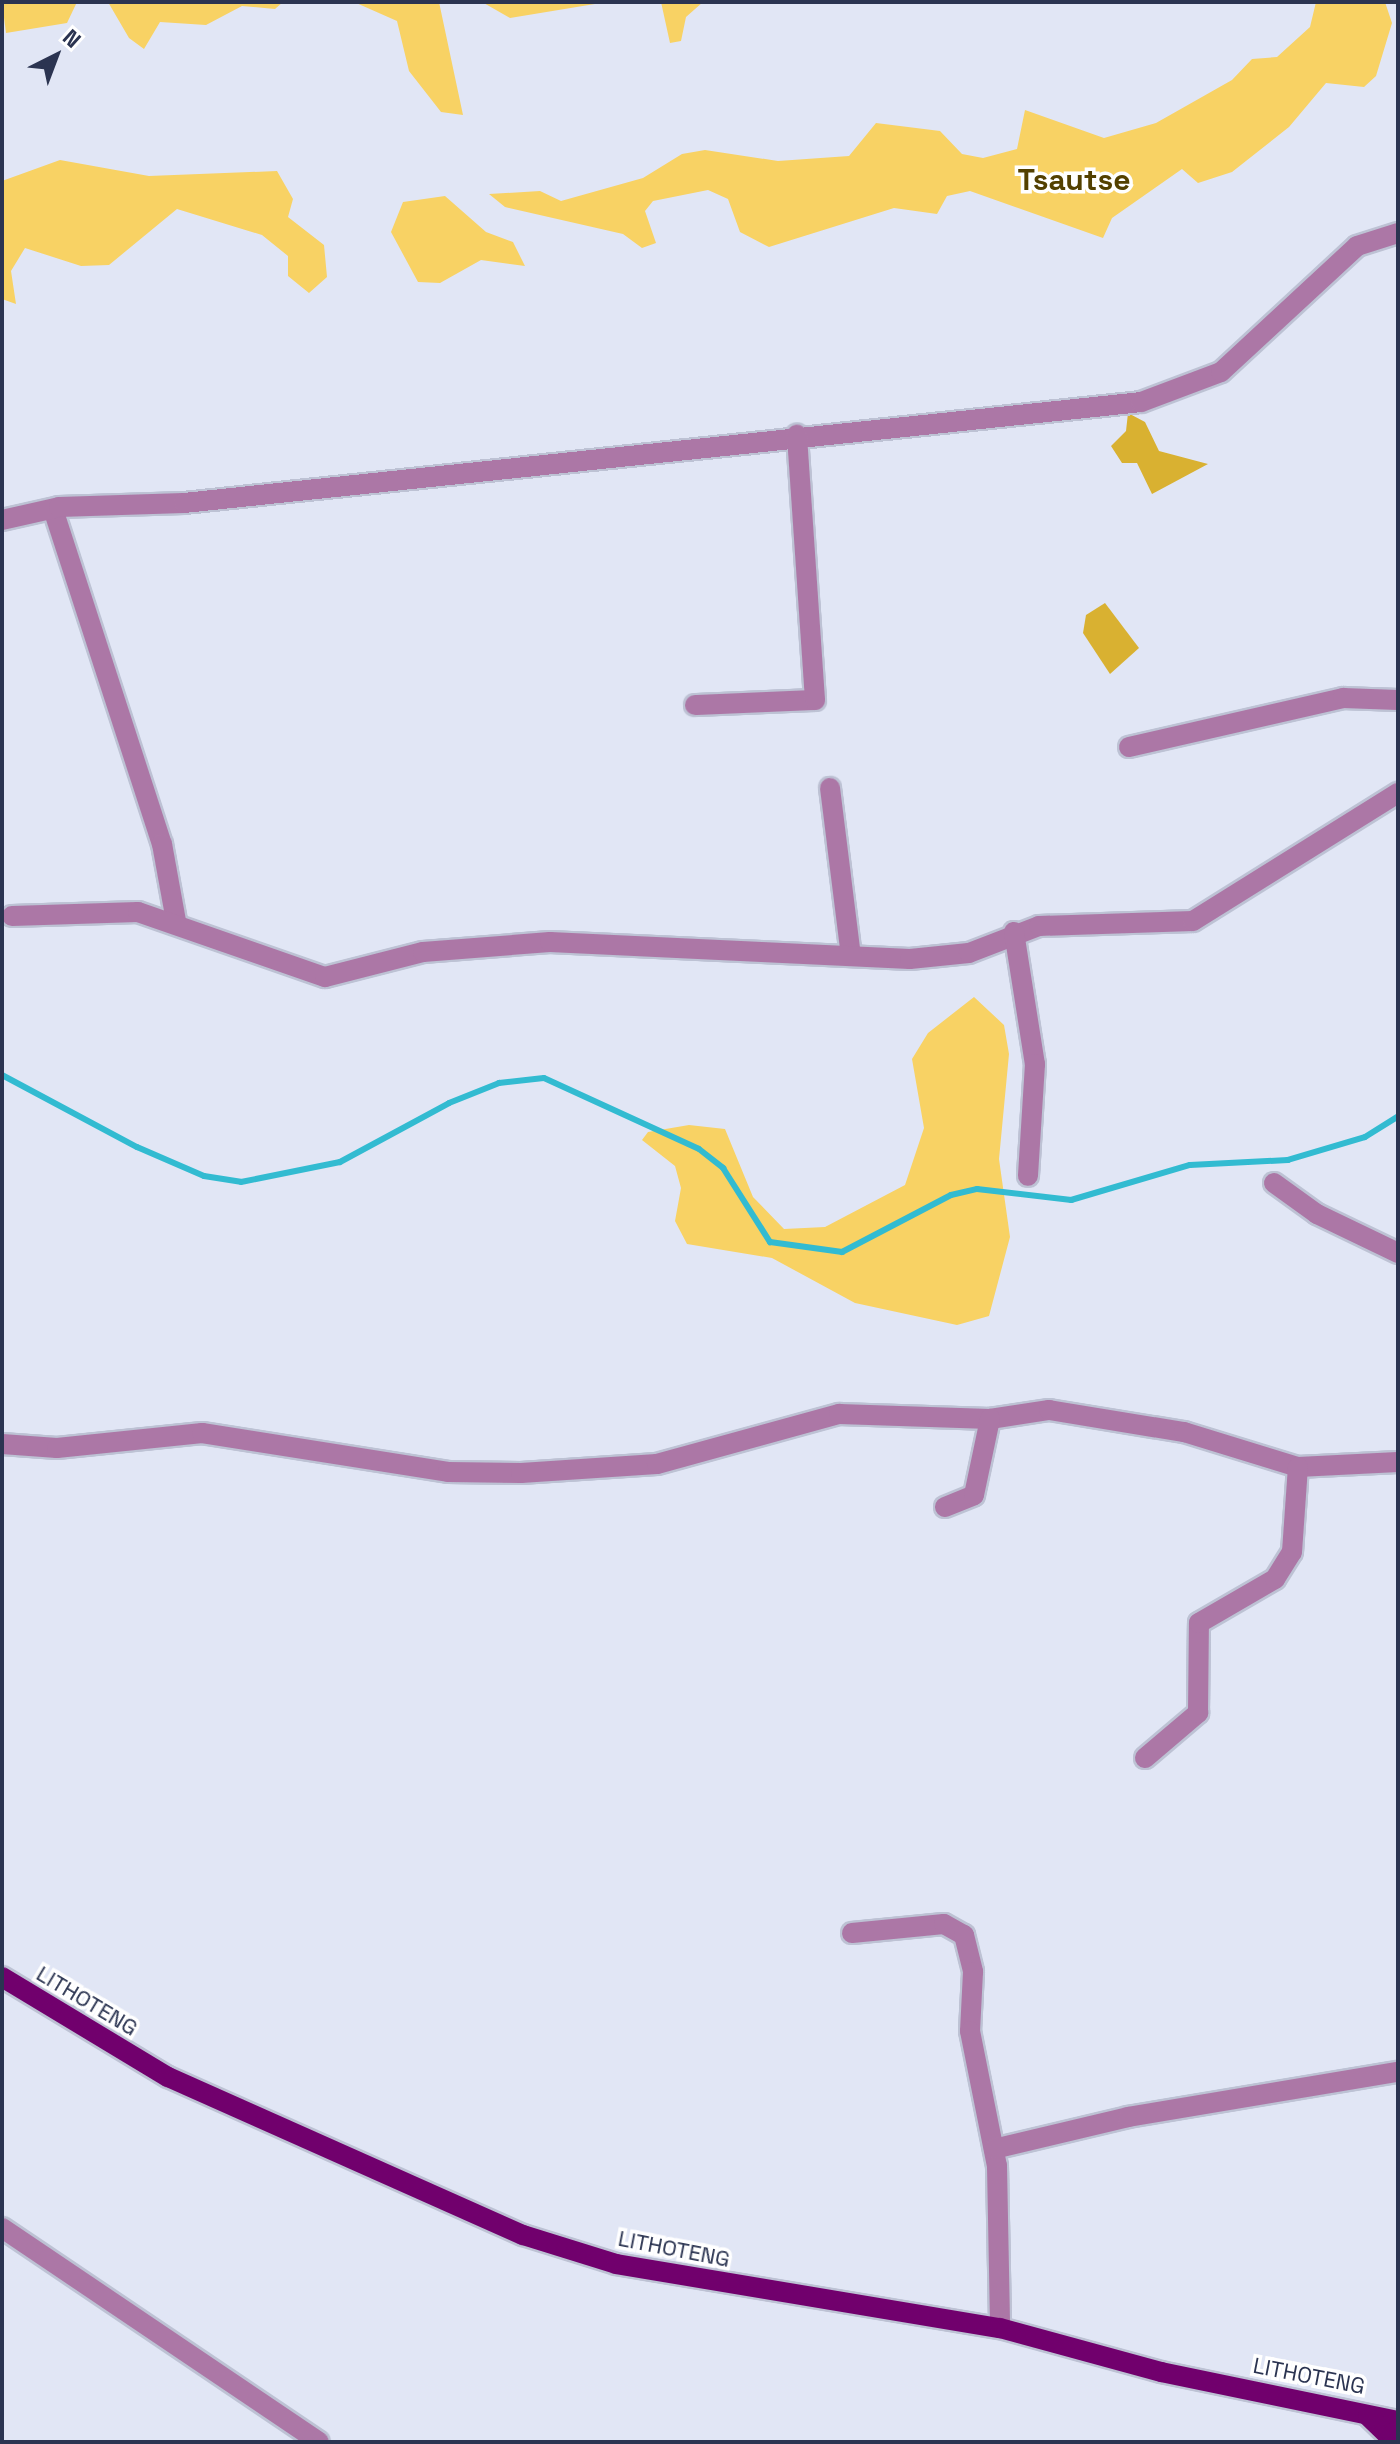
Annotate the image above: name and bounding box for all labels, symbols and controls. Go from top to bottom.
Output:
north arrow [16,16,96,96]
text: N [57,23,87,54]
district label: Tsautse [1017,162,1131,198]
street label: LITHOTENG [32,1961,142,2041]
street label: LITHOTENG [616,2225,732,2273]
street label: LITHOTENG [1251,2352,1367,2400]

